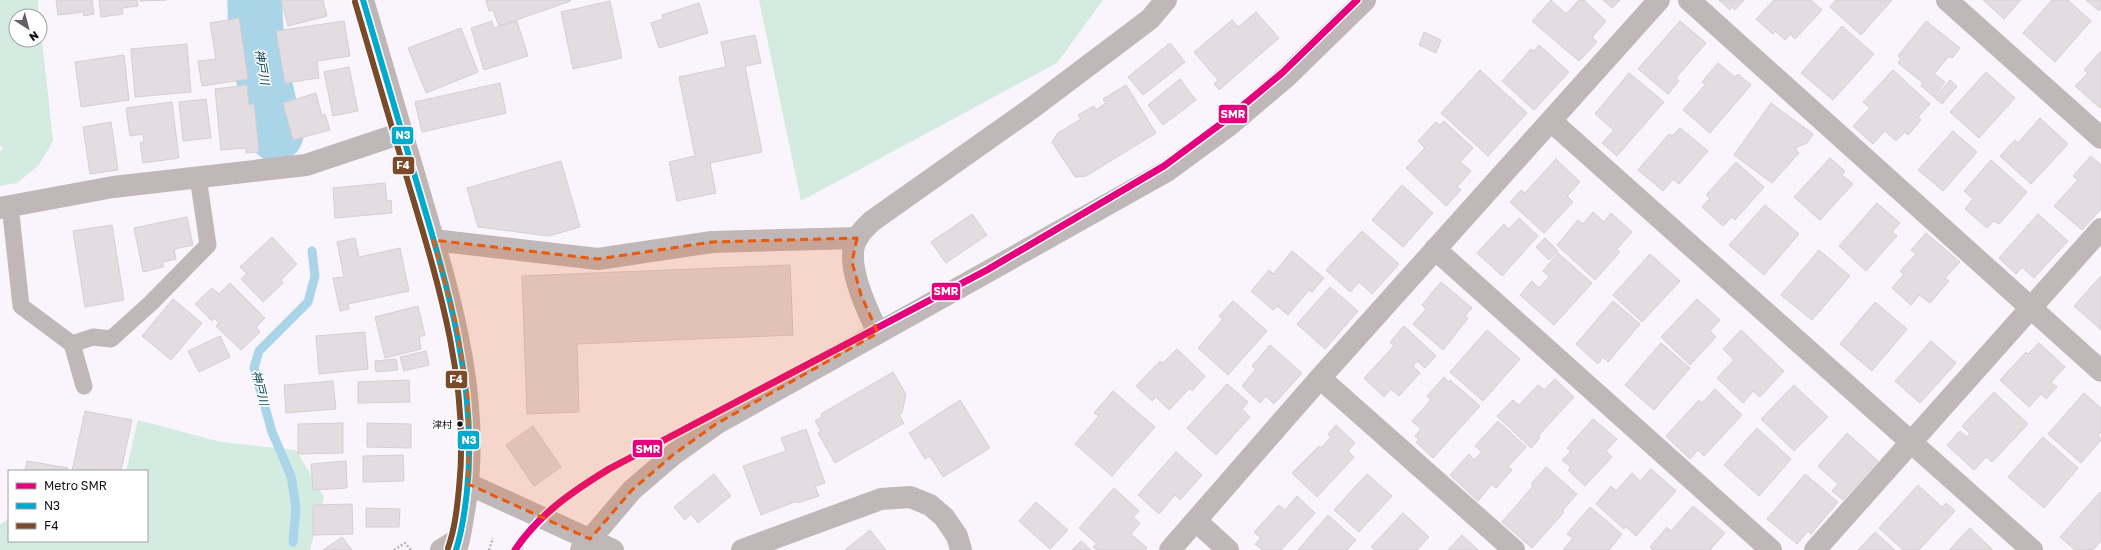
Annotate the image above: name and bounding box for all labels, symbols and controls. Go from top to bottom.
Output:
north arrow [8,8,48,48]
text: N [27,29,41,44]
water label: 神戸川 [252,48,273,88]
line badge: SMR [1218,104,1248,124]
text: SMR [1221,107,1246,120]
line badge: N3 [391,126,414,145]
text: N3 [395,128,411,141]
line badge: F4 [392,156,415,175]
text: F4 [396,158,410,171]
line badge: SMR [931,282,961,301]
text: SMR [934,284,959,297]
water label: 神戸川 [249,369,273,409]
line badge: F4 [445,370,468,389]
text: F4 [449,372,463,385]
place label: 津村 [432,418,452,430]
marker: 津村 [455,419,465,429]
line badge: N3 [457,430,480,450]
text: N3 [461,433,477,446]
line badge: SMR [632,439,663,458]
text: SMR [636,442,661,455]
legend [8,470,148,542]
text: Metro SMR [44,478,107,493]
text: N3 [44,498,60,513]
text: F4 [44,518,58,533]

